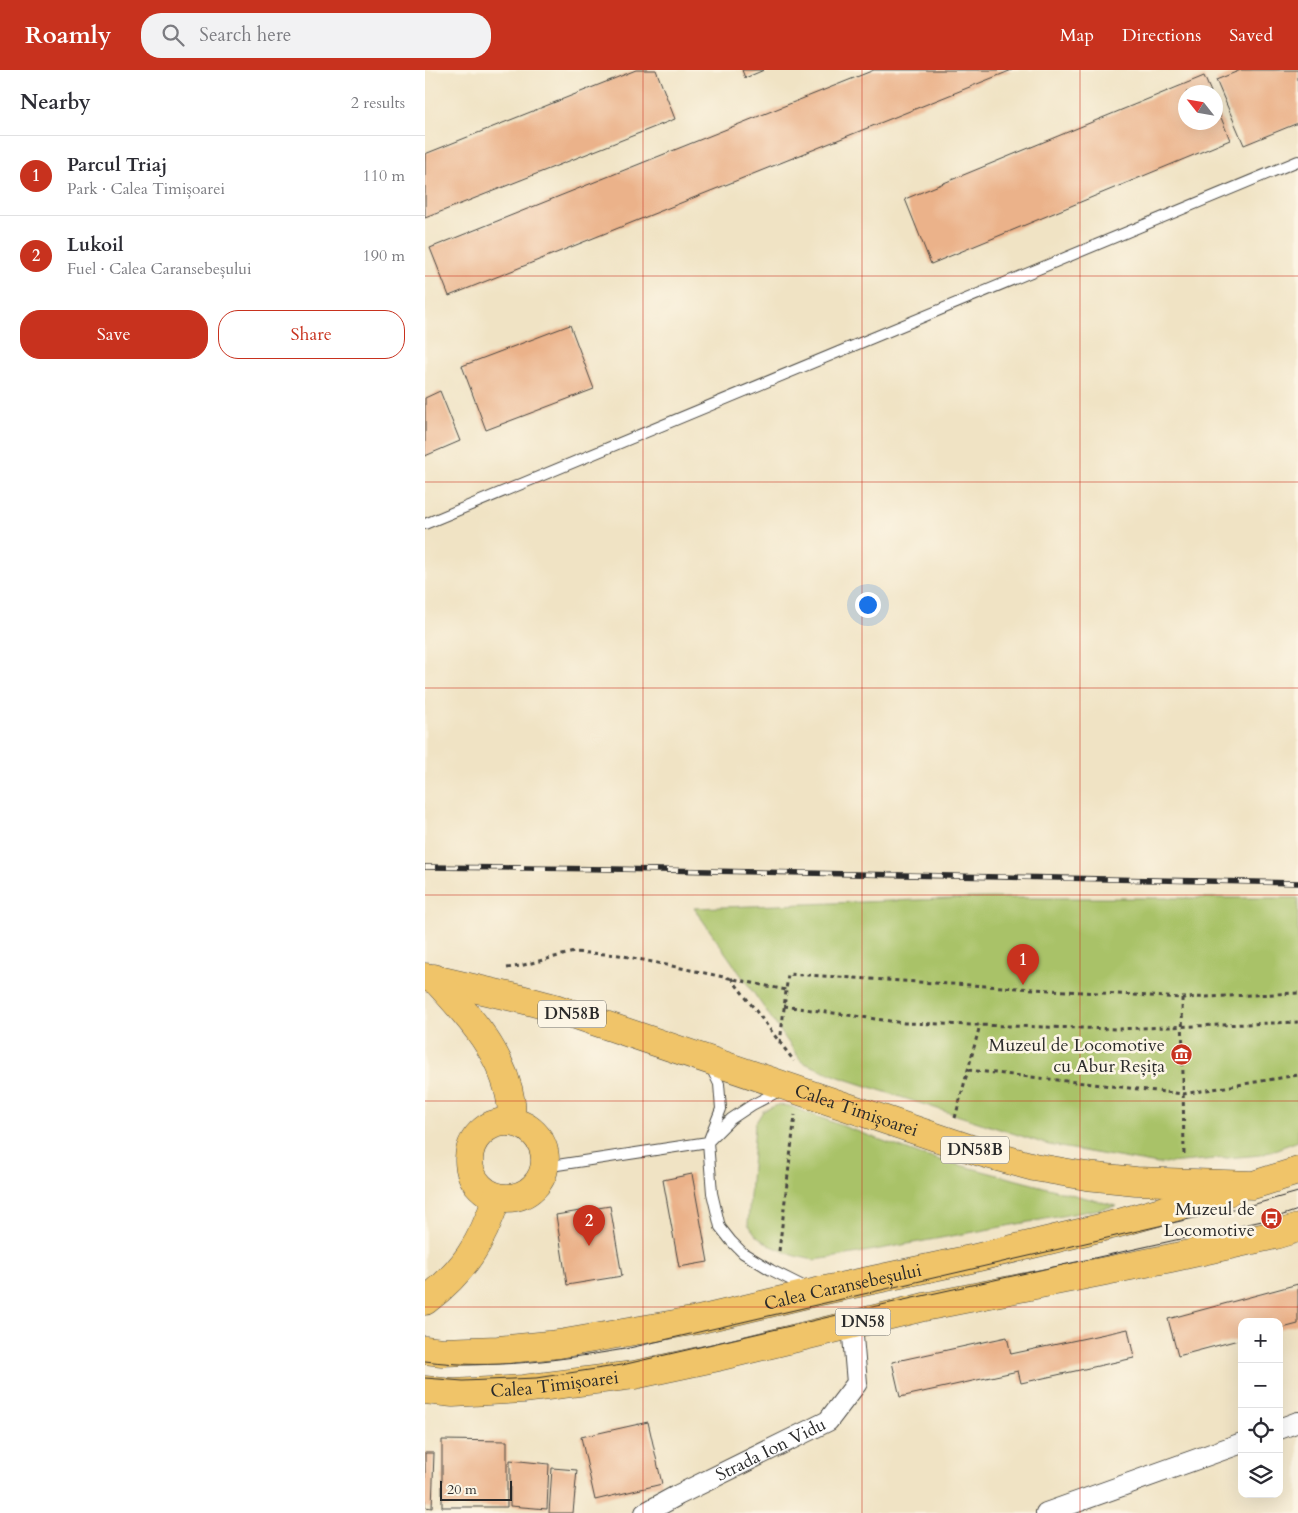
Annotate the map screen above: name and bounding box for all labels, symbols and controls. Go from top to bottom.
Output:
search box [141,13,491,58]
text: Roamly [25,19,111,52]
icon: search [159,21,187,49]
text: Search here [199,22,291,48]
text: Map [1060,23,1094,48]
text: Directions [1122,23,1201,48]
text: Saved [1229,23,1273,48]
north arrow [1178,85,1223,130]
text: Nearby [20,88,91,117]
text: 2 results [351,92,405,114]
text: Parcul Triaj [67,152,167,178]
text: 1 [32,165,40,187]
text: 110 m [363,165,405,187]
text: Park · Calea Timișoarei [67,178,225,200]
text: Lukoil [67,232,124,258]
text: 2 [32,245,40,267]
text: 190 m [363,245,405,267]
text: Fuel · Calea Caransebeșului [67,258,252,280]
button: Save [20,310,208,359]
button: Share [218,310,405,359]
your location [855,592,881,618]
pin: 1 [1007,944,1039,985]
road number: DN58B [538,1001,606,1028]
place label: Muzeul de Locomotive cu Abur Reșița [989,1033,1165,1079]
museum icon: Muzeul de Locomotive cu Abur Reșița [1169,1043,1193,1067]
street label: Calea Timișoarei [791,1078,922,1143]
road number: DN58B [941,1136,1009,1164]
place label: Muzeul de Locomotive [1163,1197,1255,1243]
pin: 2 [573,1205,605,1246]
bus stop icon: Muzeul de Locomotive [1259,1207,1283,1231]
street label: Calea Caransebeșului [761,1257,924,1316]
road number: DN58 [835,1308,891,1336]
map controls [1238,1318,1283,1498]
button: + [1238,1318,1283,1363]
button: − [1238,1363,1283,1408]
street label: Calea Timișoarei [490,1365,620,1403]
button: locate [1238,1408,1283,1453]
street label: Strada Ion Vidu [711,1411,830,1487]
button: layers [1238,1453,1283,1498]
scale bar [440,1478,513,1501]
text: 20 m [447,1480,477,1499]

